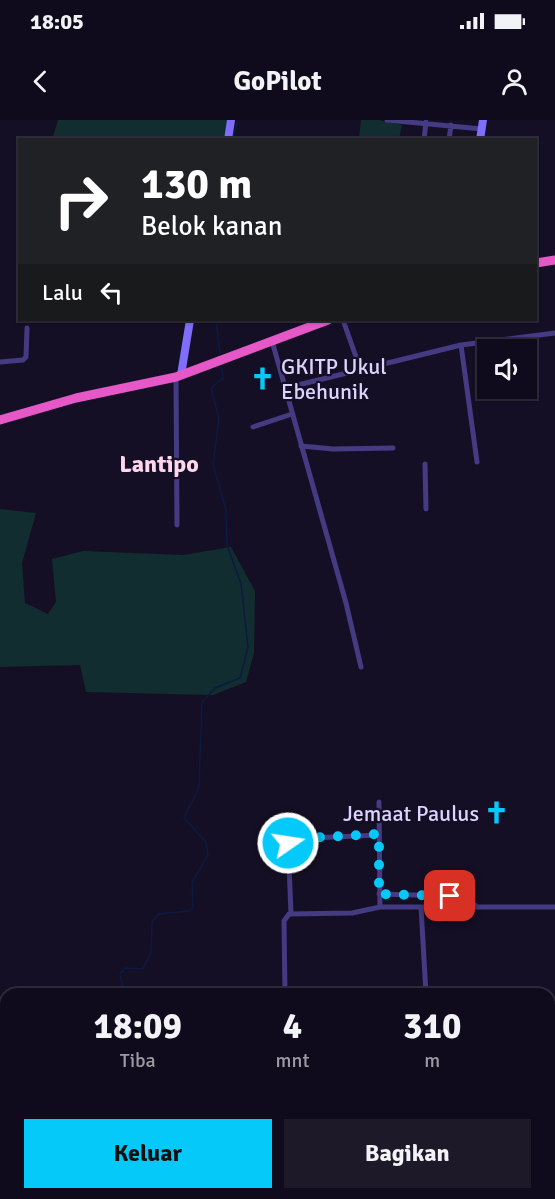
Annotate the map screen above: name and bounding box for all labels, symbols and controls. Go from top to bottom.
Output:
text: 18:05 [30,8,84,35]
icon: back [24,65,57,98]
text: GoPilot [233,65,322,98]
icon: person [498,65,531,98]
text: 130 m [141,159,252,210]
icon: right [42,162,120,240]
text: Belok kanan [141,210,282,243]
icon: left [95,276,128,309]
text: Lalu [42,279,83,306]
map controls [477,339,537,399]
button: sound [477,339,537,399]
place label: GKITP Ukul Ebehunik [281,353,387,405]
church icon: GKITP Ukul Ebehunik [250,366,276,392]
district label: Lantipo [119,449,199,479]
place label: Jemaat Paulus [343,800,479,827]
church icon: Jemaat Paulus [484,800,510,826]
position arrow [256,811,320,875]
pin [424,870,475,921]
icon: arrive [433,879,466,912]
text: 18:09 [94,1004,182,1049]
text: 4 [283,1004,302,1049]
text: 310 [403,1004,461,1049]
text: Tiba [120,1048,156,1073]
text: mnt [276,1048,309,1073]
text: m [424,1048,440,1073]
button: Keluar [24,1119,272,1188]
button: Bagikan [284,1119,531,1188]

